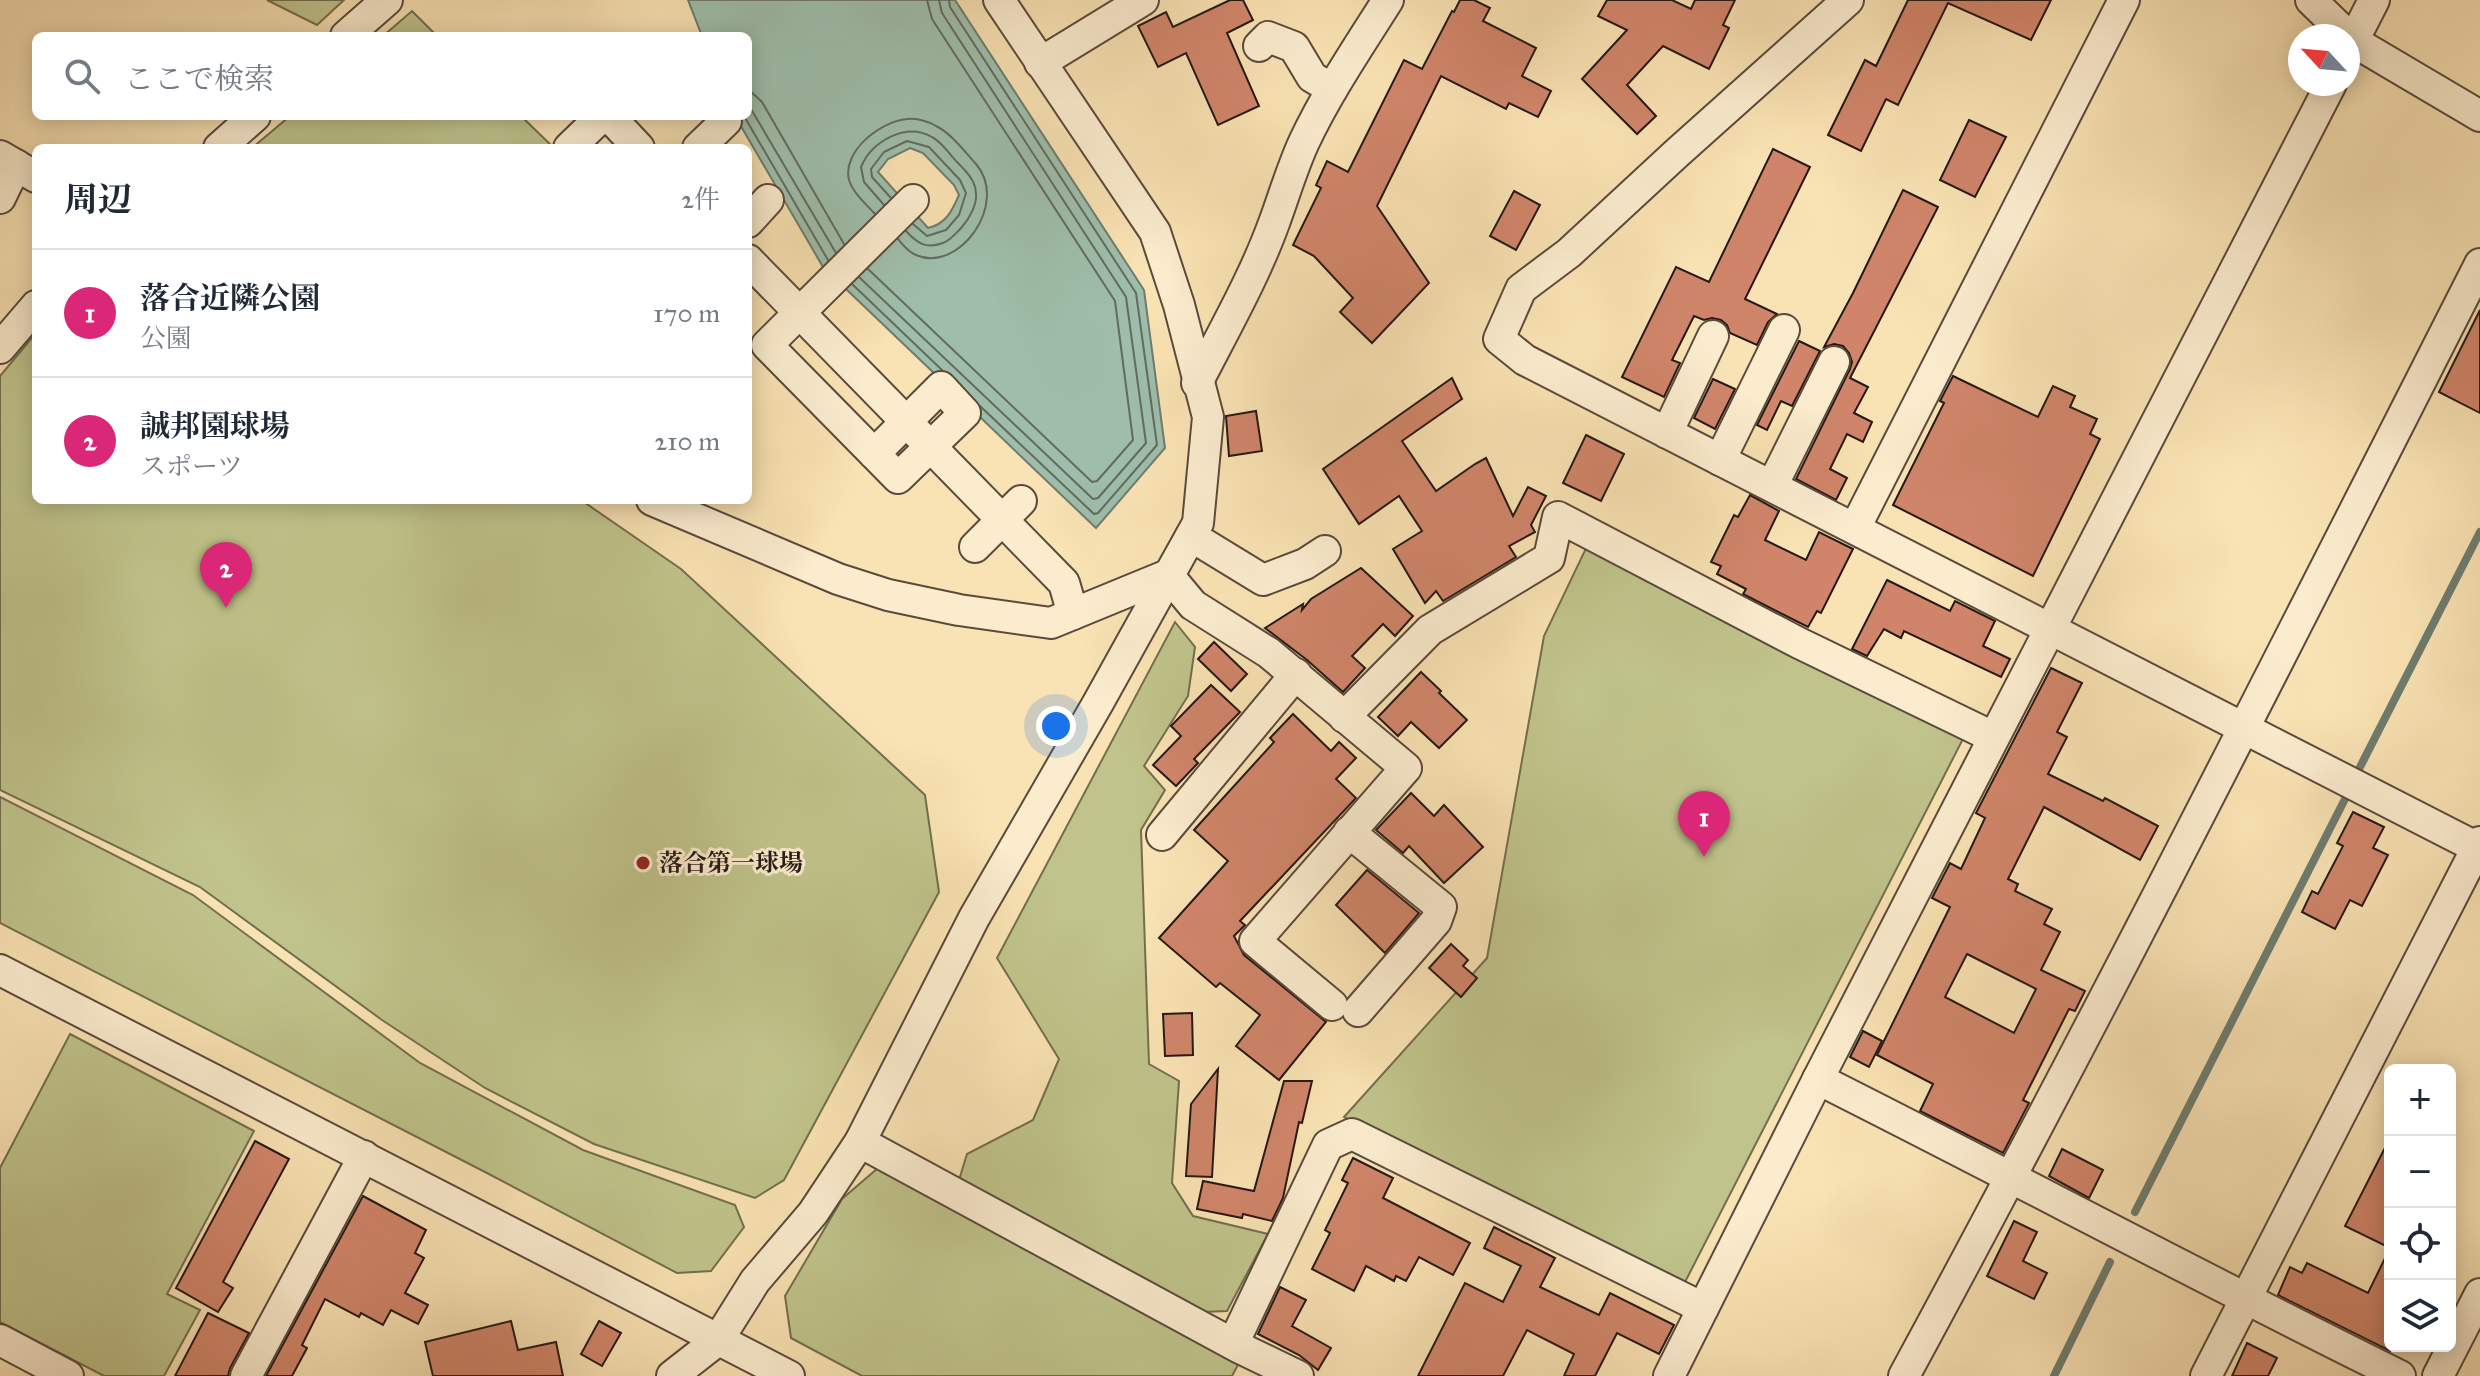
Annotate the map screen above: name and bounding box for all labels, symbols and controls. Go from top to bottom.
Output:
north arrow [2288,24,2360,96]
search box [32,32,752,120]
icon: search [60,54,104,98]
text: ここで検索 [124,61,274,97]
text: 周辺 [64,179,132,220]
text: 2件 [681,183,720,215]
text: 落合近隣公園 [140,280,320,316]
text: 1 [85,297,95,329]
text: 170 m [653,297,720,329]
text: 公園 [140,322,192,354]
text: 誠邦園球場 [140,408,290,444]
text: 2 [84,425,96,457]
text: 210 m [654,425,720,457]
text: スポーツ [140,450,243,482]
pin: 2 [200,542,252,608]
your location [1036,706,1076,746]
pin: 1 [1678,791,1730,857]
place label: 落合第一球場 [659,848,803,878]
marker: 落合第一球場 [634,854,652,872]
map controls [2384,1064,2456,1352]
button: + [2384,1064,2456,1136]
button: − [2384,1136,2456,1208]
button: locate [2384,1208,2456,1280]
button: layers [2384,1280,2456,1352]

